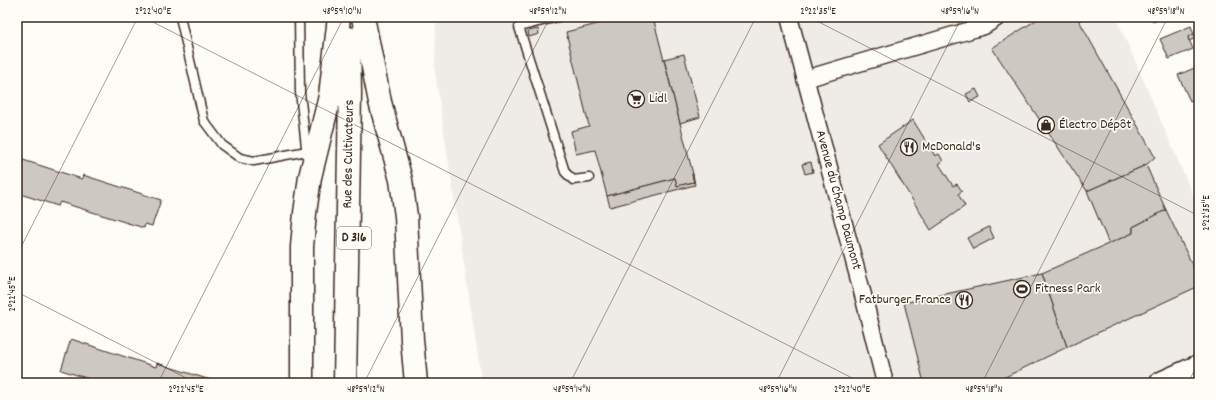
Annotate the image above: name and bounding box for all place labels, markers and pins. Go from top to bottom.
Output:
supermarket icon: Lidl [626,89,646,109]
place label: Lidl [649,89,668,109]
shop icon: Électro Dépôt [1036,115,1056,135]
place label: Électro Dépôt [1059,115,1131,135]
restaurant icon: McDonald's [899,137,919,157]
place label: McDonald's [922,137,981,157]
sports icon: Fitness Park [1012,279,1032,299]
place label: Fitness Park [1035,279,1101,299]
place label: Fatburger France [859,290,951,310]
restaurant icon: Fatburger France [954,290,974,310]

